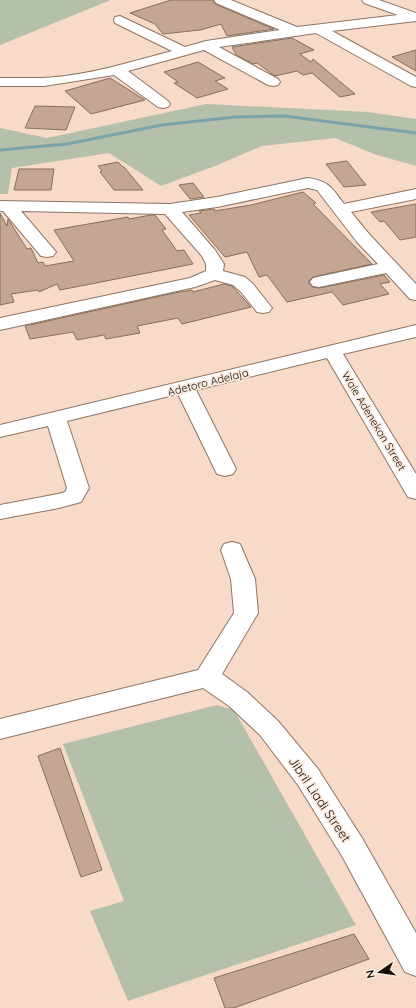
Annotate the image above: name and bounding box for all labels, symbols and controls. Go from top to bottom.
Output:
street label: Adetoro Adelaja [166,365,250,399]
street label: Wale Adenekan Street [339,369,409,473]
street label: Jibril Liadi Street [285,753,355,845]
north arrow [360,952,400,992]
text: N [363,969,378,980]

